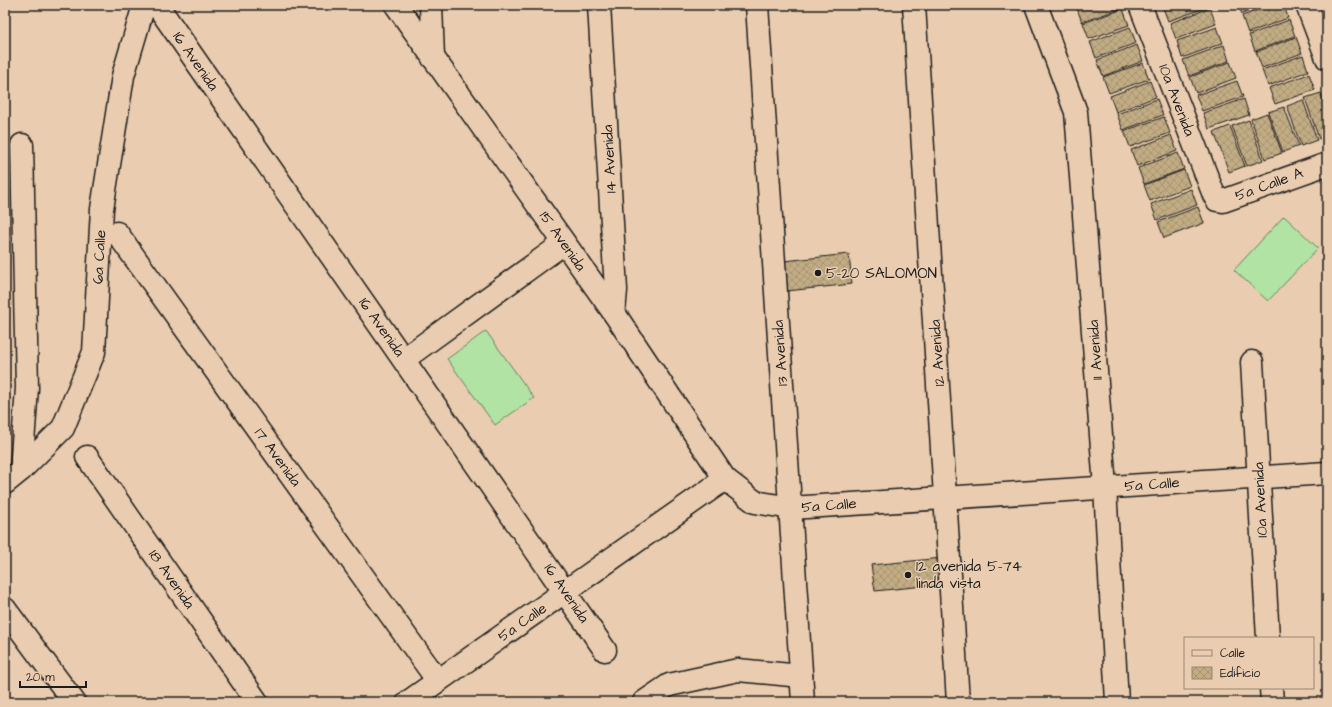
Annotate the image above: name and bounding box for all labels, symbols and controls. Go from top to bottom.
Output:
street label: 16 Avenida [168,27,224,95]
street label: 10a Avenida [1153,61,1200,140]
street label: 14 Avenida [597,124,622,194]
street label: 5a Calle A [1232,162,1306,206]
street label: 15 Avenida [534,207,591,276]
street label: 6a Calle [88,229,111,285]
place label: 5-20 SALOMON [826,263,937,284]
marker: 5-20 SALOMON [813,268,823,278]
street label: 16 Avenida [354,293,410,361]
street label: 12 Avenida [925,318,950,387]
street label: 13 Avenida [768,319,793,387]
street label: 11 Avenida [1083,319,1108,381]
street label: 17 Avenida [249,424,306,491]
street label: 10a Avenida [1248,461,1273,538]
street label: 5a Calle [1124,472,1180,497]
street label: 5a Calle [801,493,857,518]
street label: 18 Avenida [143,545,200,614]
place label: 12 avenida 5-74 linda vista [916,556,1022,594]
street label: 16 Avenida [539,559,594,628]
marker: 12 avenida 5-74 linda vista [903,570,913,580]
street label: 5a Calle [494,598,551,647]
legend [1184,637,1314,689]
text: Calle [1220,645,1245,662]
scale bar [20,663,86,689]
text: Edificio [1220,665,1260,682]
text: 20 m [26,669,55,686]

